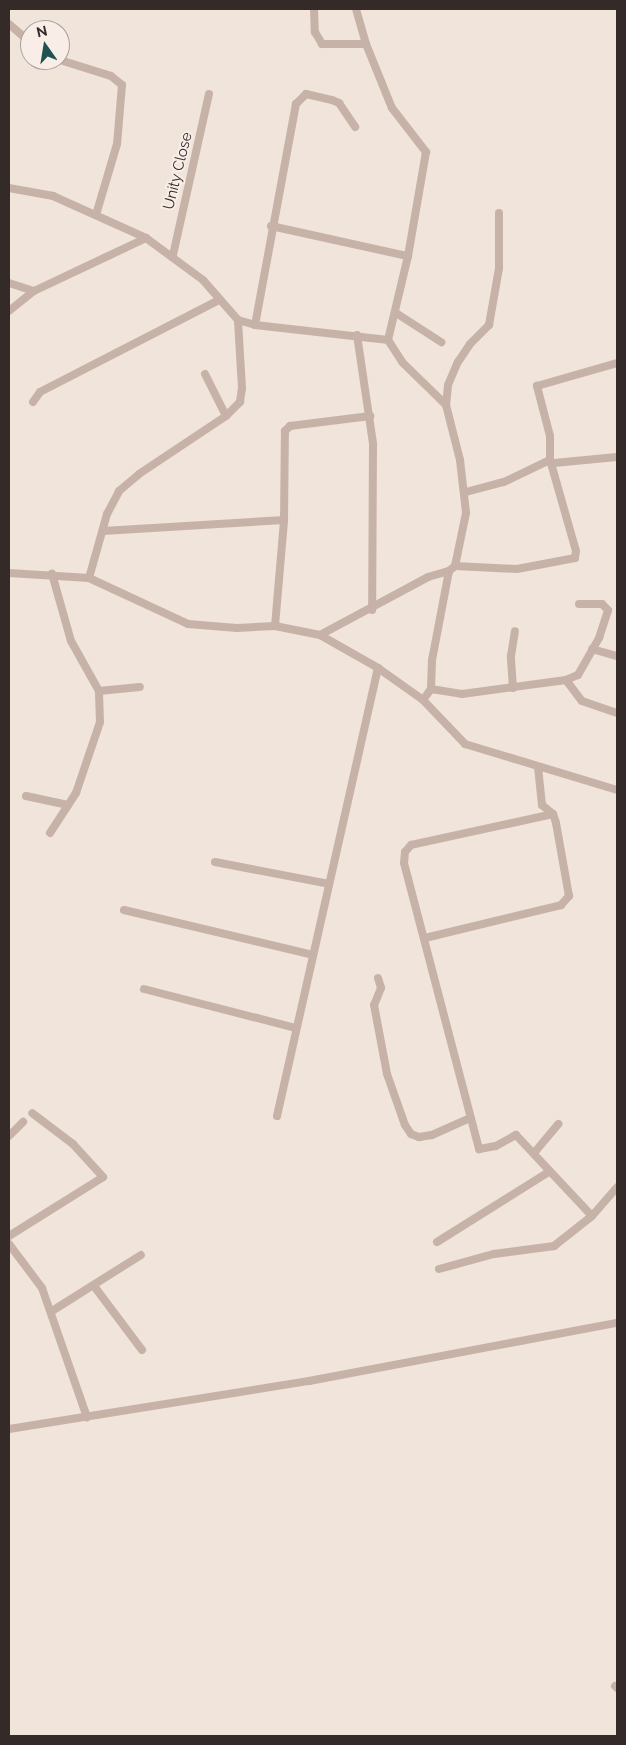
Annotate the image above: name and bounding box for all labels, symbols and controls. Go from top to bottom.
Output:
north arrow [20,20,70,70]
text: N [35,22,49,40]
street label: Unity Close [160,130,196,212]

